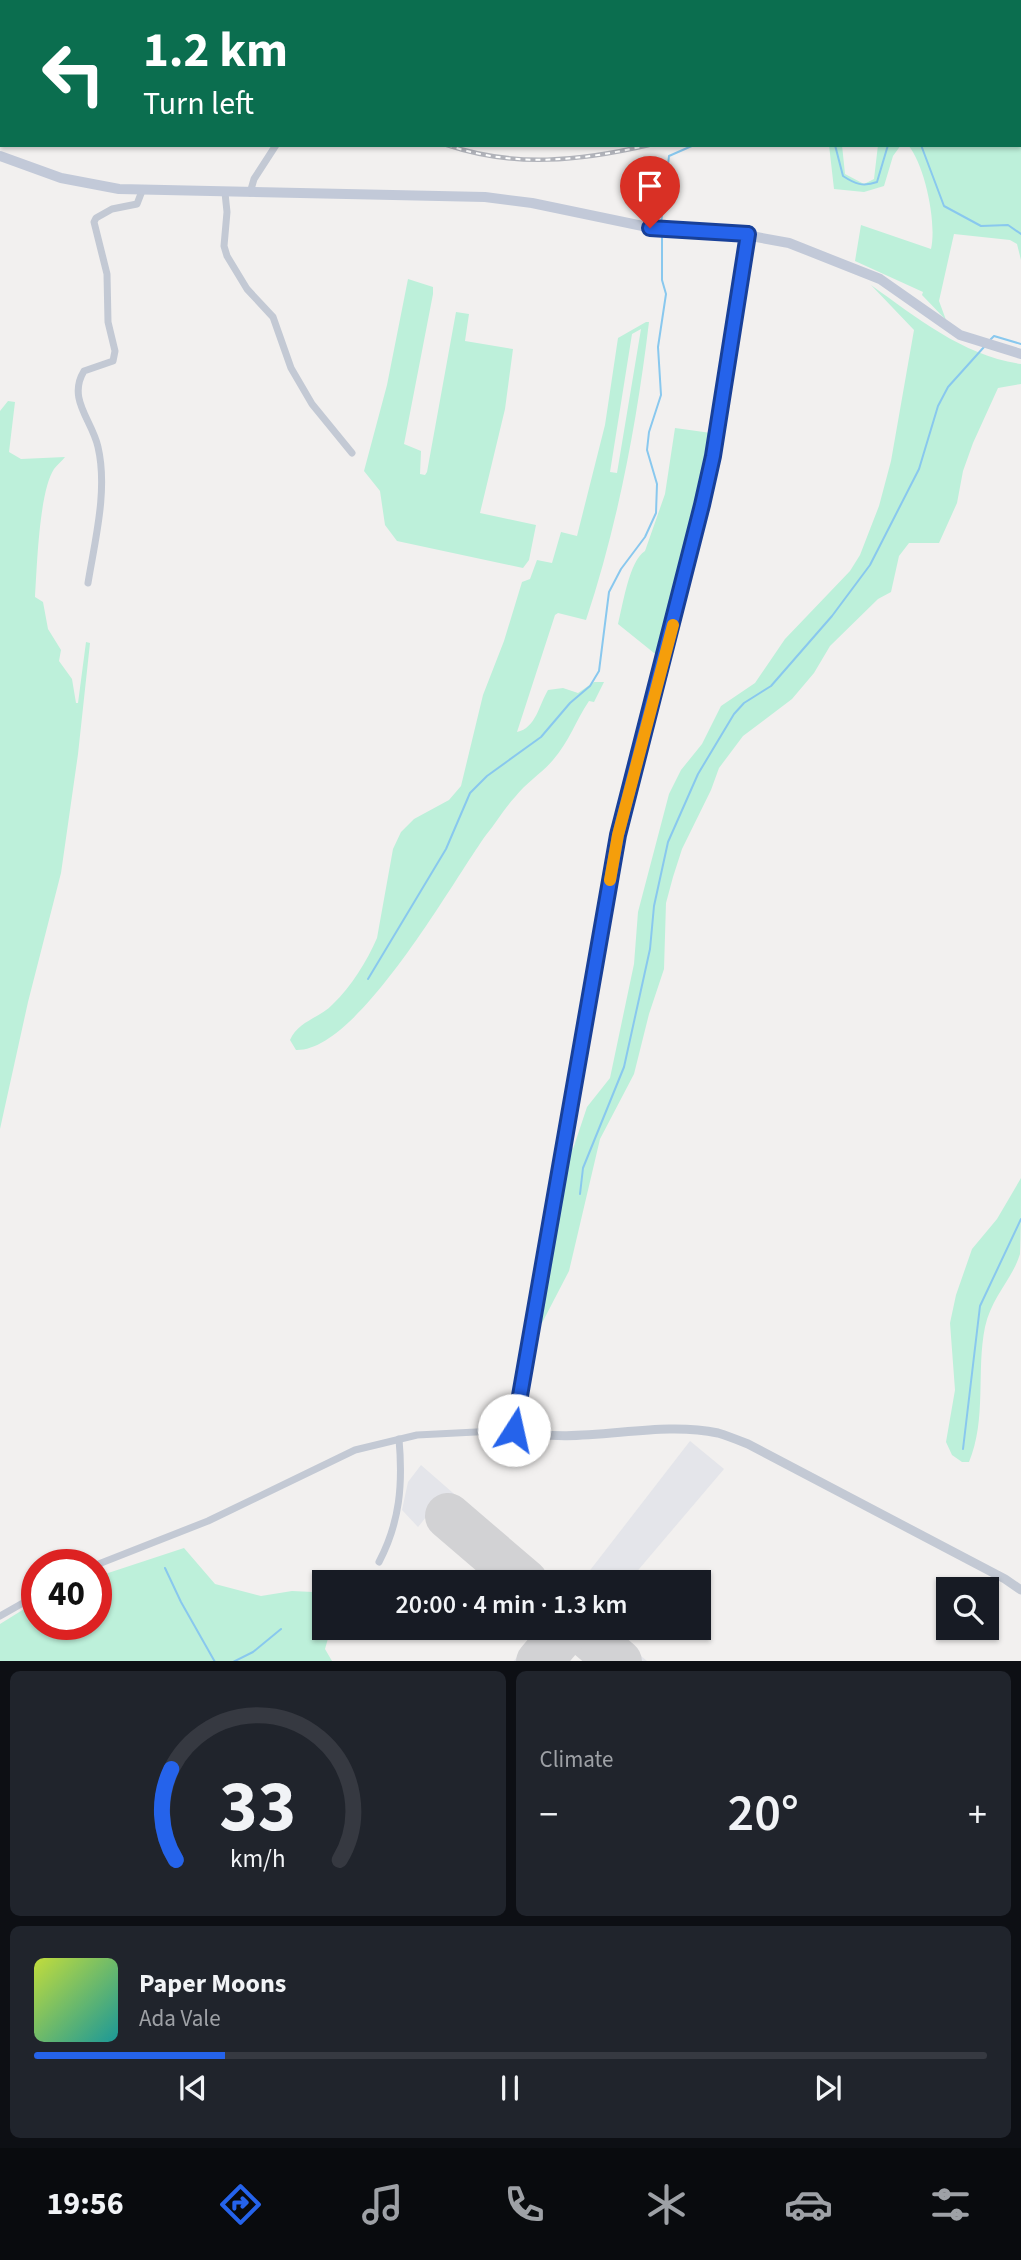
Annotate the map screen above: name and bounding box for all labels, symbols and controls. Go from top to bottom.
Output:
text: 1.2 km [143,16,288,86]
icon: left [28,28,119,119]
text: Turn left [143,81,254,127]
pin [620,156,680,228]
icon: arrive [631,167,669,205]
position arrow [477,1393,551,1467]
speed limit sign: 40 [21,1549,112,1640]
map controls [936,1577,999,1640]
button: search [936,1577,999,1640]
text: 20:00 · 4 min · 1.3 km [396,1586,627,1623]
text: Climate [540,1743,613,1776]
text: 33 [219,1755,296,1859]
text: 20° [728,1777,799,1851]
text: − [540,1788,558,1842]
text: + [968,1788,987,1842]
text: km/h [230,1840,286,1876]
text: Paper Moons [139,1965,286,2002]
text: Ada Vale [139,2002,221,2035]
icon: previous [174,2069,212,2107]
icon: pause [491,2069,529,2107]
icon: next [809,2069,847,2107]
icon: directions [216,2180,265,2229]
icon: music [358,2180,407,2229]
icon: phone [500,2180,549,2229]
icon: climate [642,2180,691,2229]
icon: car [784,2180,833,2229]
icon: filters [926,2180,975,2229]
text: 19:56 [46,2181,124,2227]

